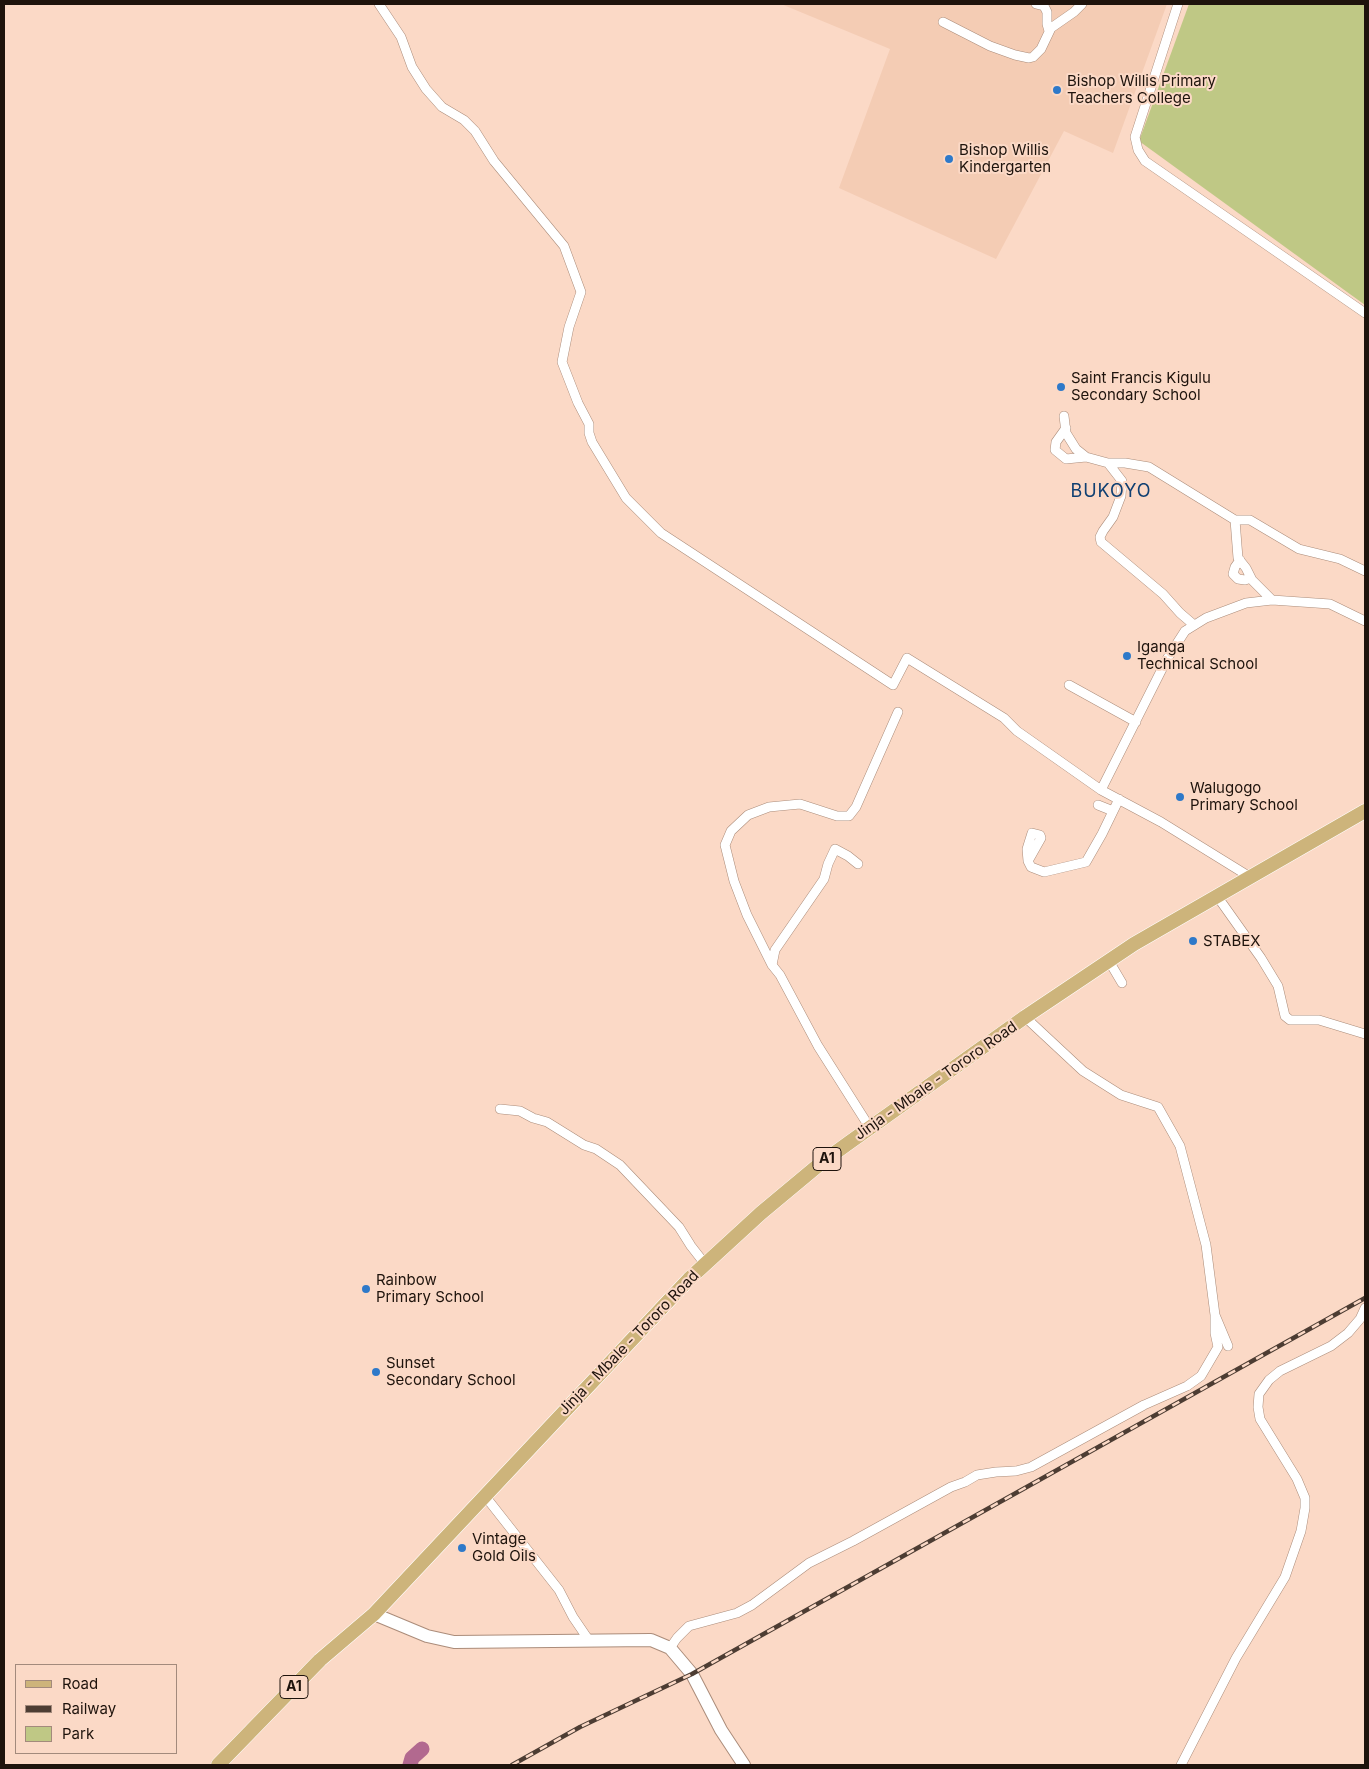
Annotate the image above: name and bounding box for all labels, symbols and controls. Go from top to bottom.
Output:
place label: Bishop Willis Primary Teachers College [1067,72,1216,107]
marker: Bishop Willis Primary Teachers College [1051,84,1063,96]
place label: Bishop Willis Kindergarten [959,141,1051,176]
marker: Bishop Willis Kindergarten [943,153,955,165]
place label: Saint Francis Kigulu Secondary School [1071,369,1211,404]
marker: Saint Francis Kigulu Secondary School [1055,381,1067,393]
district label: BUKOYO [1070,481,1152,503]
place label: Iganga Technical School [1137,638,1258,673]
marker: Iganga Technical School [1121,650,1133,662]
place label: Walugogo Primary School [1190,779,1298,814]
marker: Walugogo Primary School [1174,791,1186,803]
place label: STABEX [1203,932,1260,950]
marker: STABEX [1187,935,1199,947]
street label: Jinja - Mbale - Tororo Road [851,1018,1021,1144]
road number: A1 [813,1148,841,1170]
street label: Jinja - Mbale - Tororo Road [555,1267,703,1419]
place label: Rainbow Primary School [376,1271,484,1306]
marker: Rainbow Primary School [360,1283,372,1295]
place label: Sunset Secondary School [386,1354,516,1389]
marker: Sunset Secondary School [370,1366,382,1378]
place label: Vintage Gold Oils [472,1530,536,1565]
marker: Vintage Gold Oils [456,1542,468,1554]
legend [15,1664,178,1754]
text: Road [62,1674,98,1693]
road number: A1 [280,1675,308,1698]
text: Railway [62,1699,116,1718]
text: Park [62,1724,94,1743]

